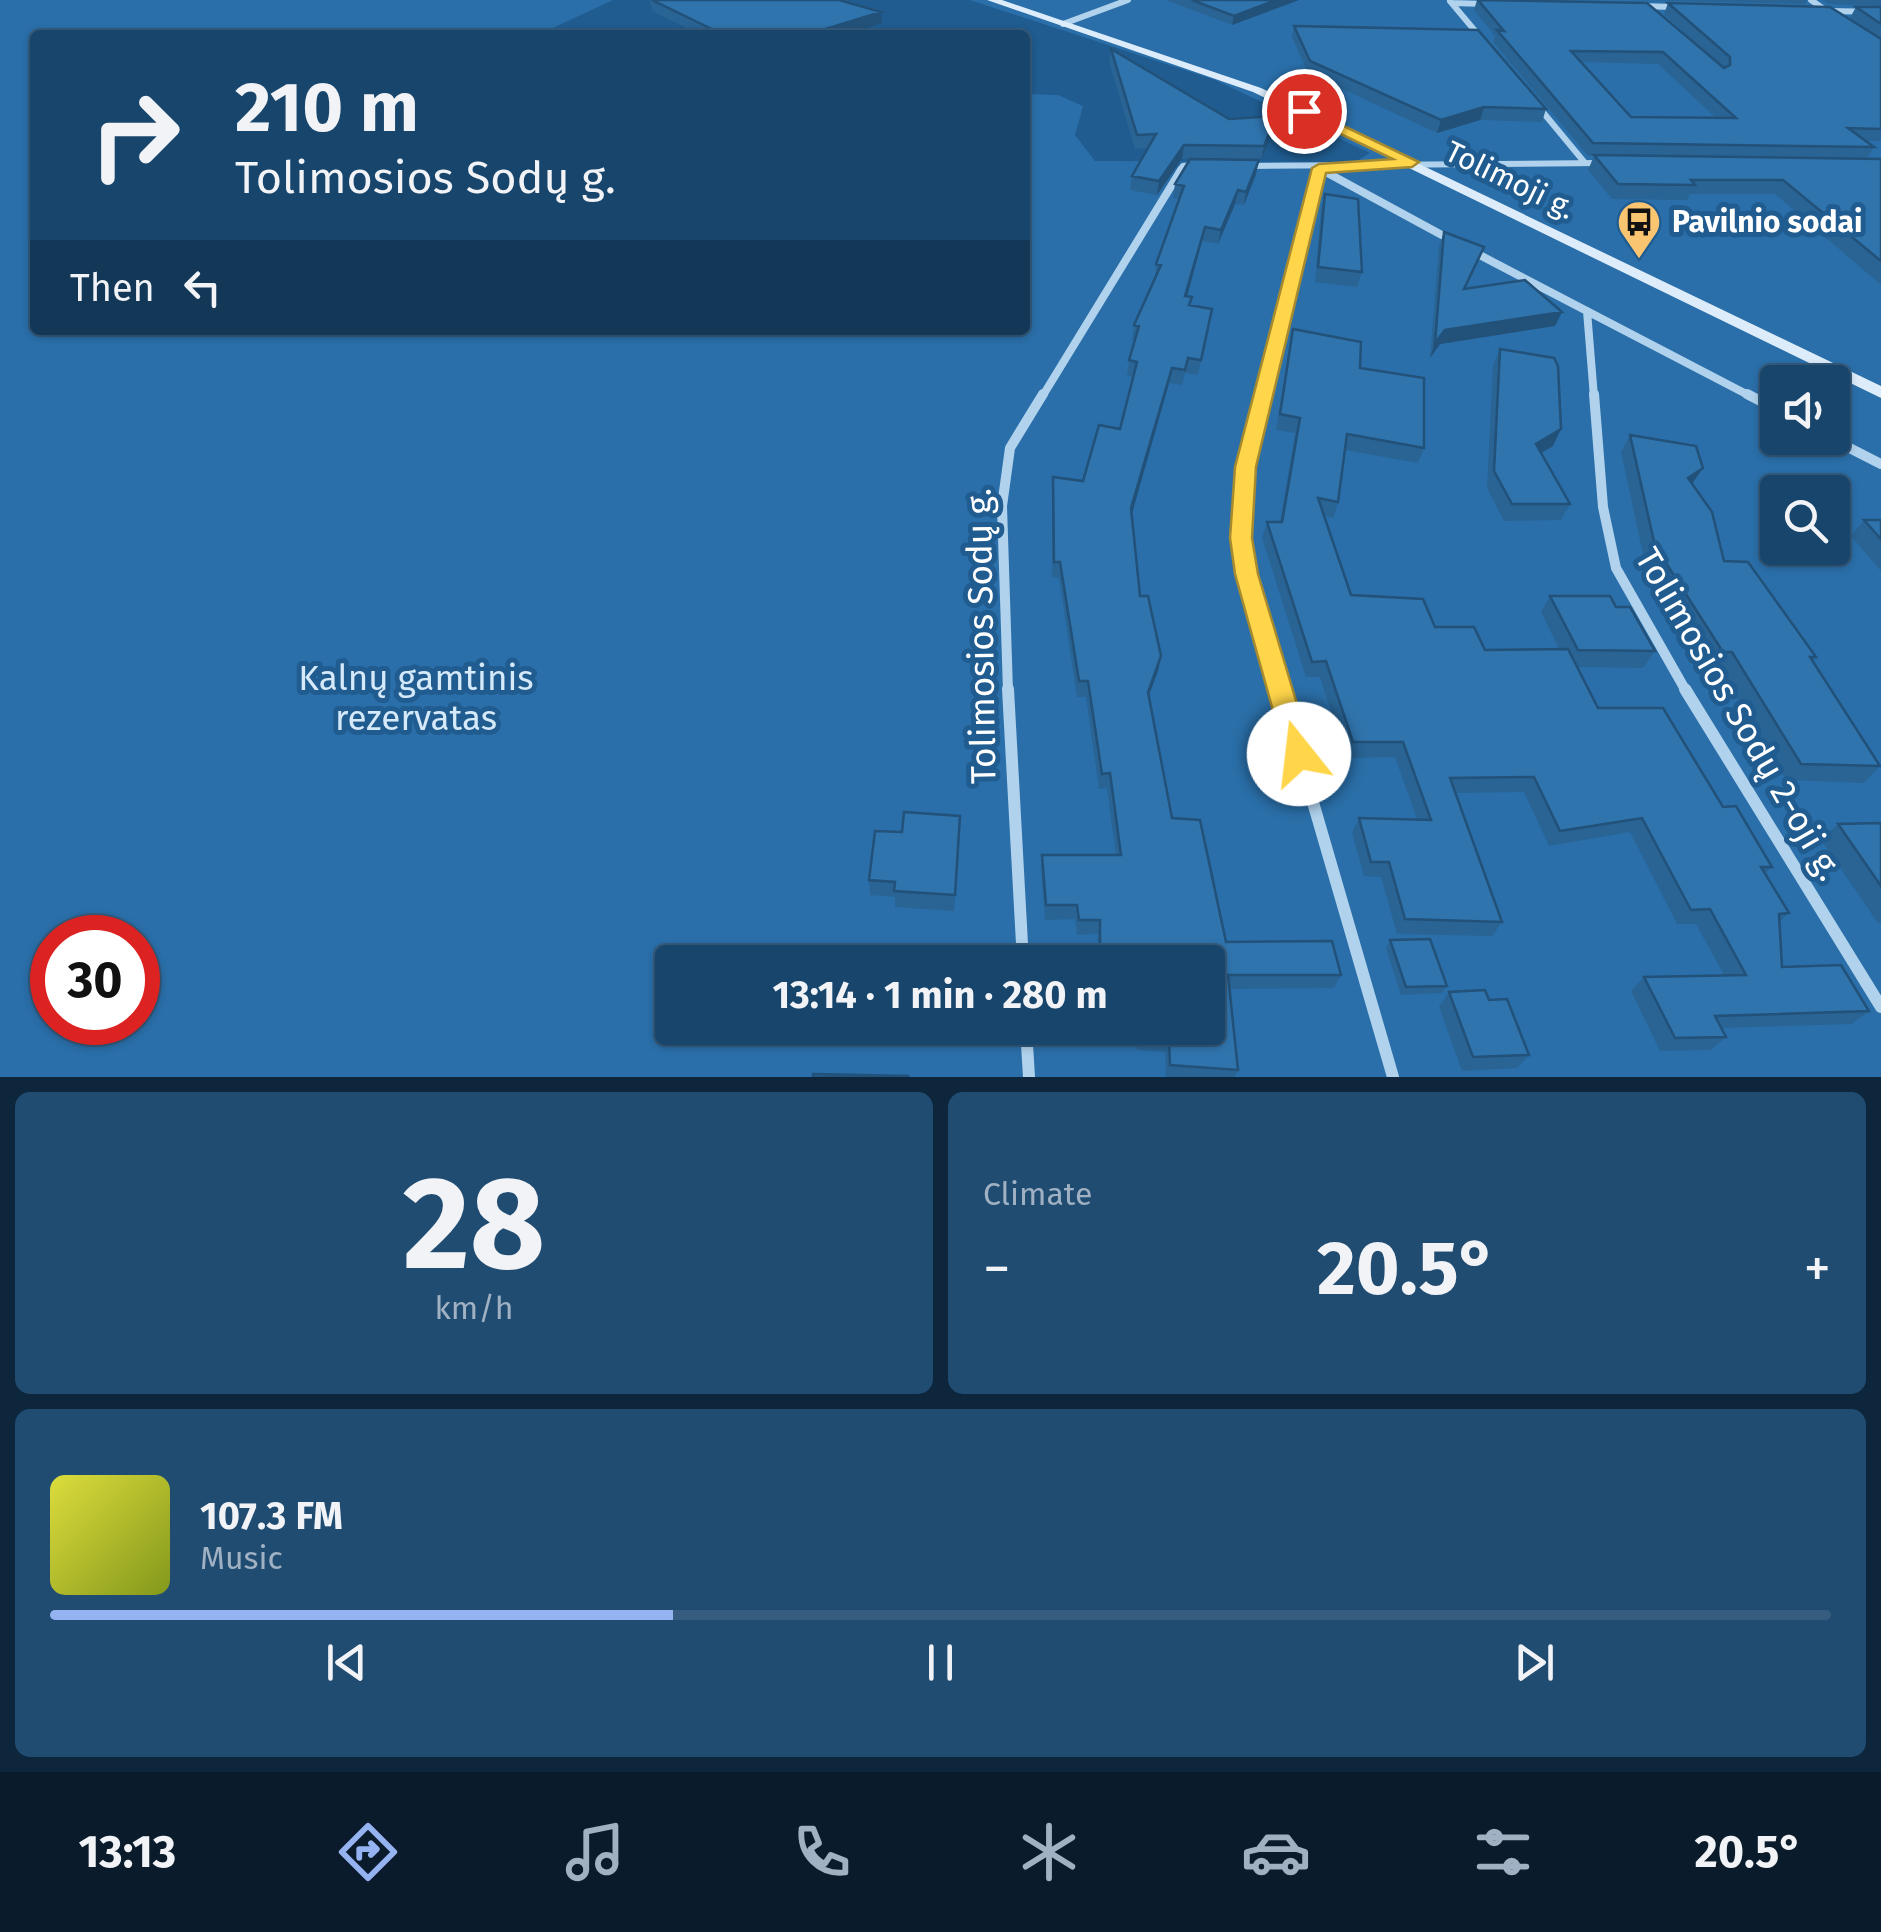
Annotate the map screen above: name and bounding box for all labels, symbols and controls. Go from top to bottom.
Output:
text: 210 m [235,66,419,150]
pin [1262,69,1347,154]
icon: right [70,70,200,200]
icon: arrive [1277,84,1332,139]
street label: Tolimoji g. [1439,133,1581,227]
text: Tolimosios Sodų g. [235,151,616,205]
bus stop icon: Pavilnio sodai [1616,199,1662,260]
place label: Pavilnio sodai [1672,204,1863,240]
icon: left [175,260,230,315]
text: Then [70,265,155,311]
map controls [1760,365,1850,565]
button: sound [1760,365,1850,455]
button: search [1760,475,1850,565]
street label: Tolimosios Sodų g. [957,488,1005,784]
street label: Tolimosios Sodų 2-oji g. [1627,540,1851,888]
park label: Kalnų gamtinis rezervatas [298,657,534,739]
position arrow [1247,702,1351,806]
speed limit sign: 30 [30,915,160,1045]
text: 13:14 · 1 min · 280 m [772,972,1108,1018]
text: 28 [403,1146,545,1302]
text: Climate [983,1175,1092,1213]
text: 20.5° [1317,1224,1497,1314]
text: − [983,1236,1011,1302]
text: + [1804,1236,1831,1302]
text: km/h [434,1289,514,1327]
text: 107.3 FM [200,1493,343,1539]
text: Music [200,1539,283,1577]
icon: previous [319,1635,374,1690]
icon: pause [913,1635,968,1690]
icon: next [1507,1635,1562,1690]
icon: directions [333,1817,403,1887]
icon: music [560,1817,630,1887]
icon: phone [787,1817,857,1887]
icon: climate [1014,1817,1084,1887]
icon: car [1241,1817,1311,1887]
icon: filters [1468,1817,1538,1887]
text: 13:13 [78,1825,176,1879]
text: 20.5° [1695,1825,1802,1879]

